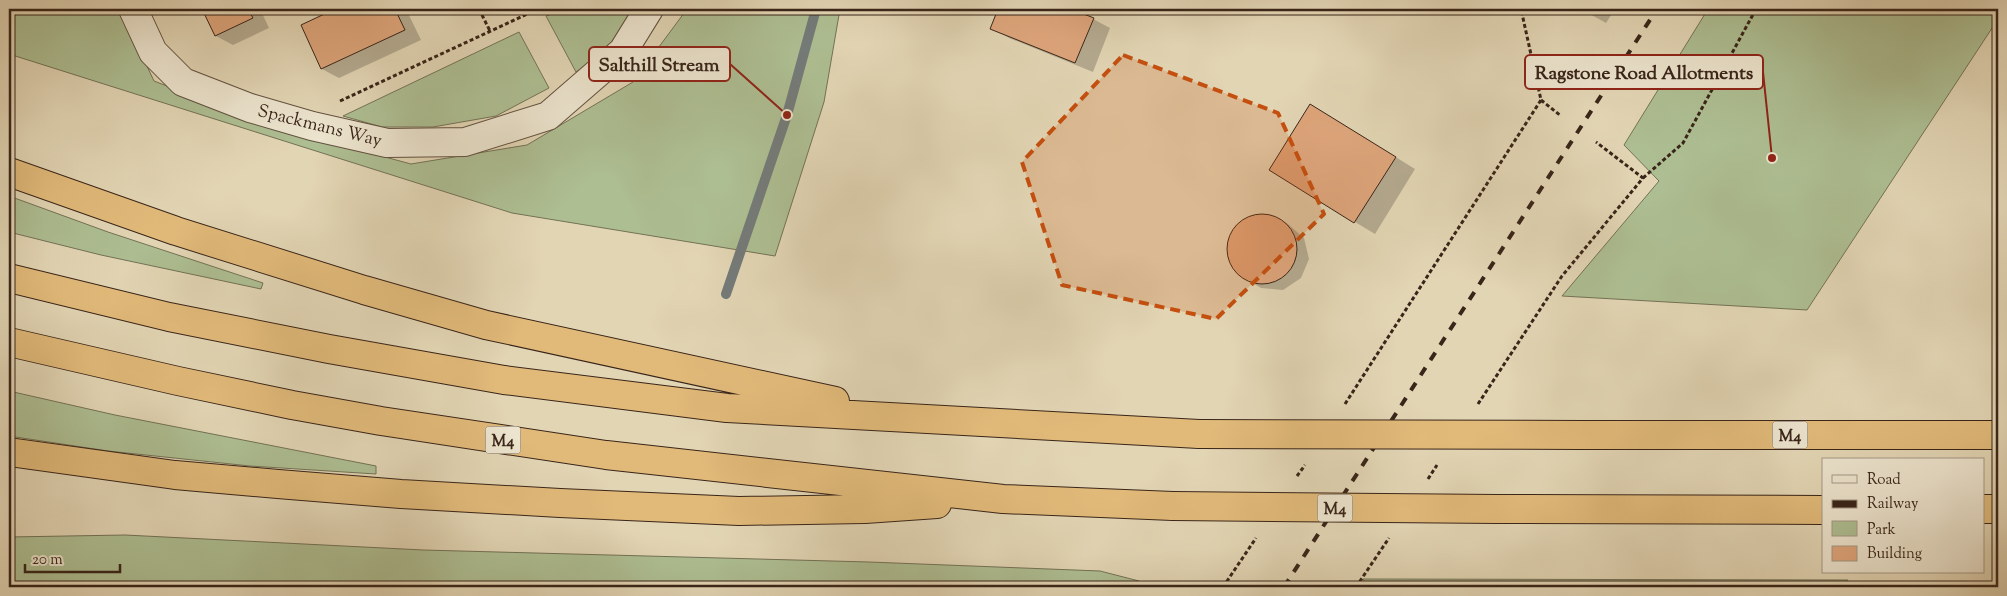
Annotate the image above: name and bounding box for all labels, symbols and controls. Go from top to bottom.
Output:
callout: Salthill Stream [589,47,730,81]
text: Salthill Stream [598,53,720,80]
callout: Ragstone Road Allotments [1525,55,1763,89]
text: Ragstone Road Allotments [1535,61,1754,88]
street label: Spackmans Way [255,99,384,155]
road number: M4 [1772,422,1808,448]
road number: M4 [486,426,520,454]
legend [1822,458,1984,574]
text: Road [1867,470,1901,491]
road number: M4 [1318,494,1352,522]
text: Railway [1867,494,1919,515]
text: Park [1867,520,1896,541]
scale bar [25,541,120,573]
text: Building [1867,544,1922,565]
text: 20 m [32,550,63,571]

